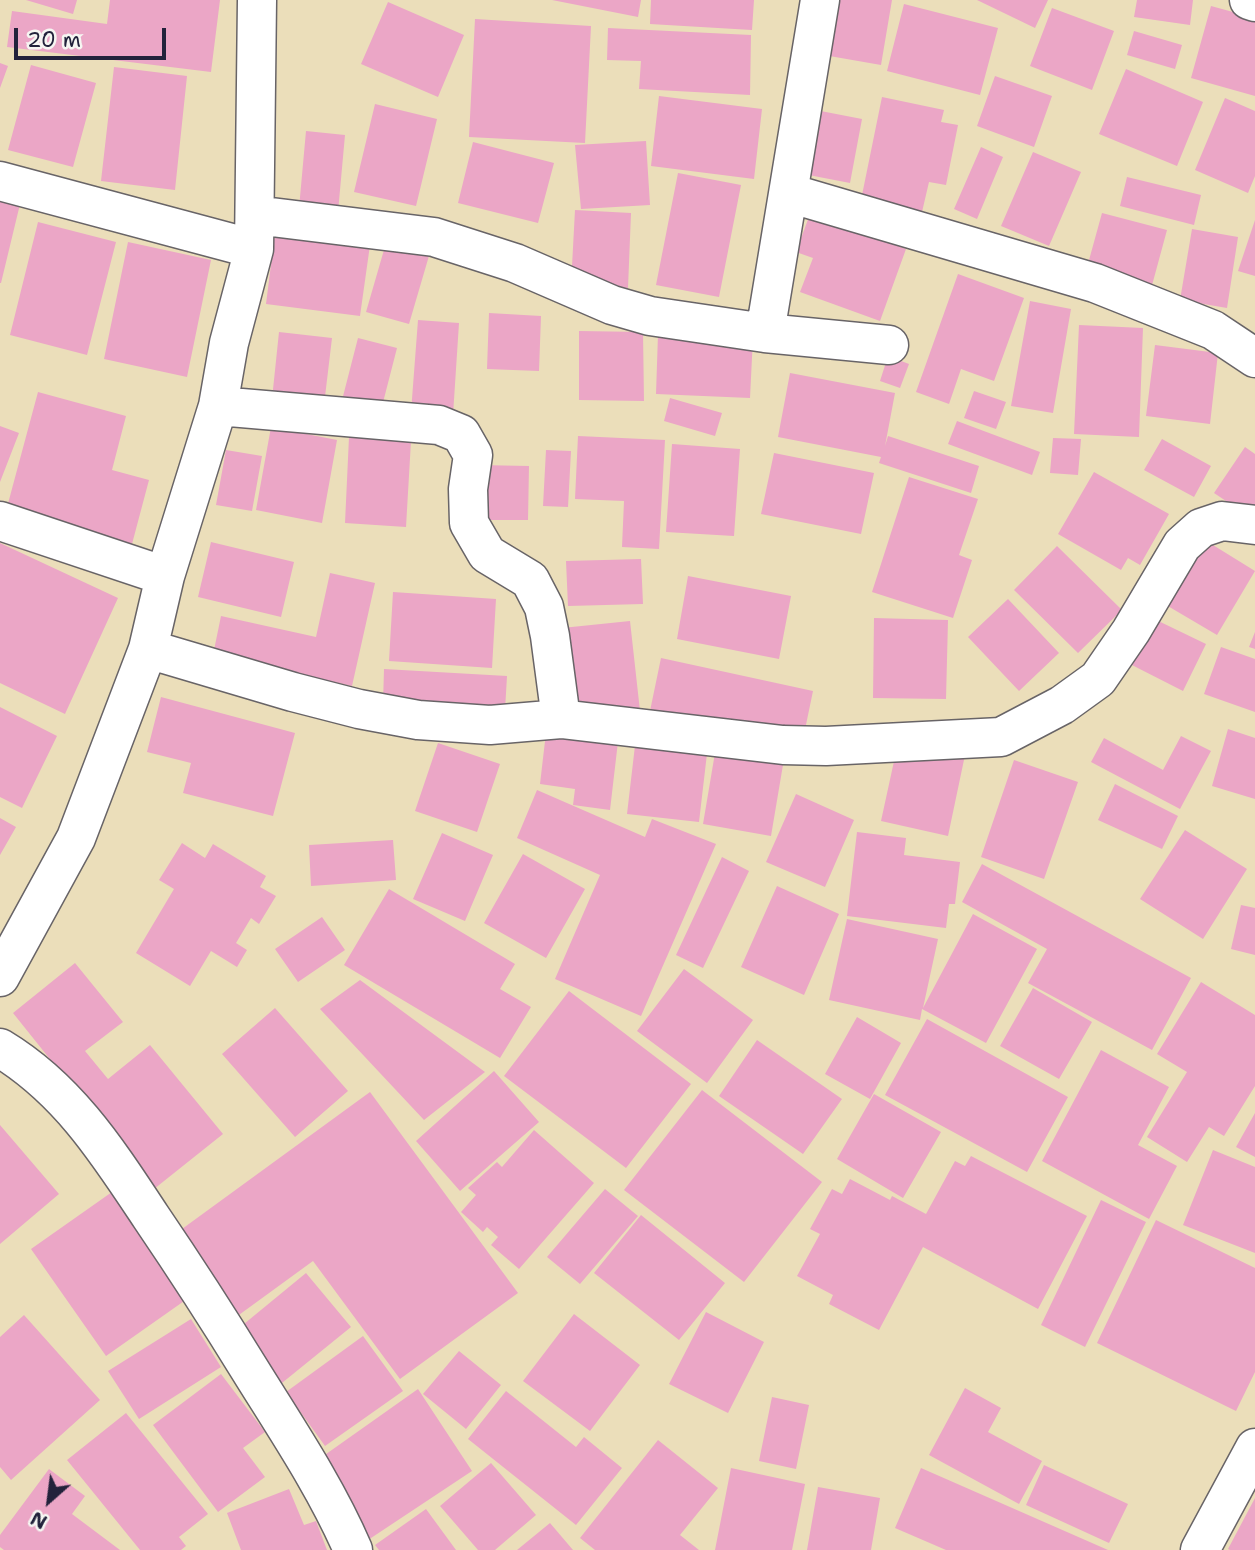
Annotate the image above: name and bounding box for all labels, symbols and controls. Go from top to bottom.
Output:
scale bar [18,14,170,58]
text: 20 m [27,26,81,54]
north arrow [14,1466,84,1536]
text: N [26,1505,51,1535]

